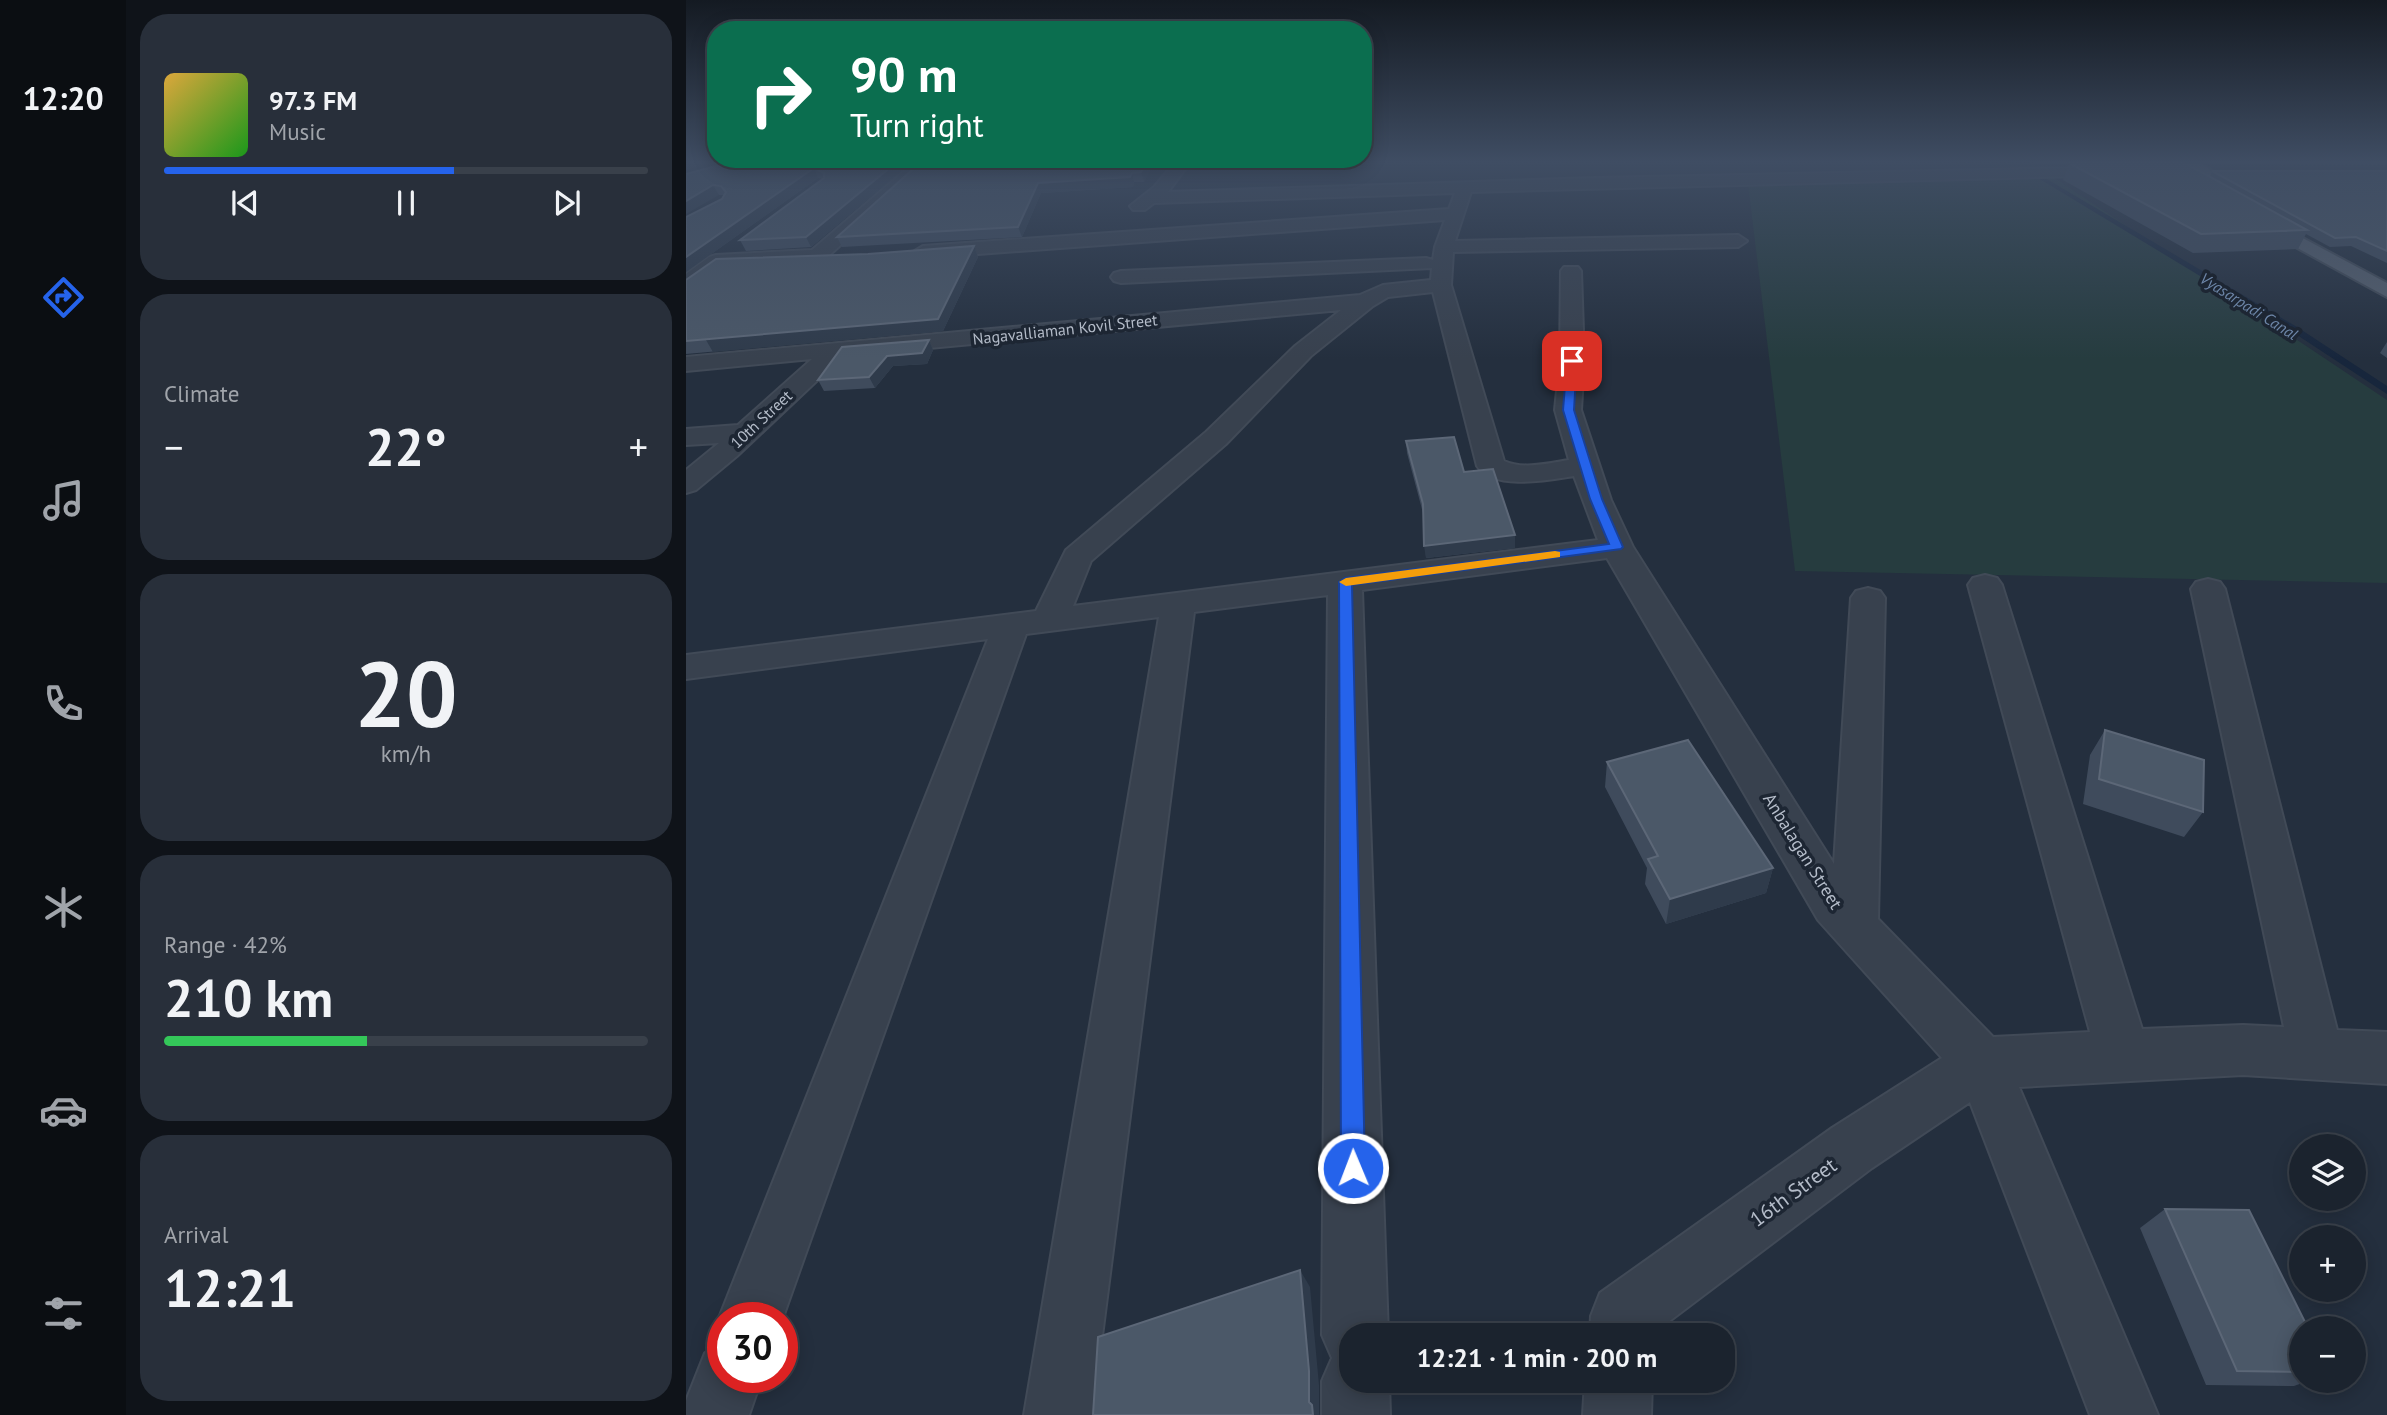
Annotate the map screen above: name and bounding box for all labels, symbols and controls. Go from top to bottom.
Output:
text: 90 m [850,42,957,106]
icon: right [735,49,826,140]
text: 12:20 [22,77,104,119]
text: 97.3 FM [269,84,357,117]
text: Turn right [850,104,984,146]
text: Music [269,117,326,146]
icon: previous [226,184,264,222]
icon: pause [387,184,425,222]
icon: next [548,184,586,222]
water label: Vyasarpadi Canal [2196,268,2302,344]
icon: directions [39,273,88,322]
street label: Nagavalliaman Kovil Street [972,309,1159,349]
pin [1542,331,1602,391]
icon: arrive [1553,342,1591,380]
text: Climate [164,379,239,408]
street label: 10th Street [726,385,796,452]
text: 22° [365,413,447,480]
text: − [164,422,183,471]
text: + [629,422,648,471]
icon: music [39,476,88,525]
text: 20 [354,634,458,752]
icon: phone [39,679,88,728]
text: km/h [381,739,431,768]
street label: Anbalagan Street [1758,789,1848,913]
icon: climate [39,883,88,932]
text: Range · 42% [164,930,287,959]
text: 210 km [164,964,333,1031]
icon: car [39,1086,88,1135]
position arrow [1316,1131,1390,1205]
map controls [2289,1134,2366,1393]
button: layers [2289,1134,2366,1211]
street label: 16th Street [1744,1151,1842,1233]
text: Arrival [164,1220,228,1249]
button: + [2289,1225,2366,1302]
text: 12:21 [164,1254,296,1321]
icon: filters [39,1289,88,1338]
speed limit sign: 30 [707,1302,798,1393]
button: − [2289,1316,2366,1393]
text: 12:21 · 1 min · 200 m [1417,1341,1657,1374]

